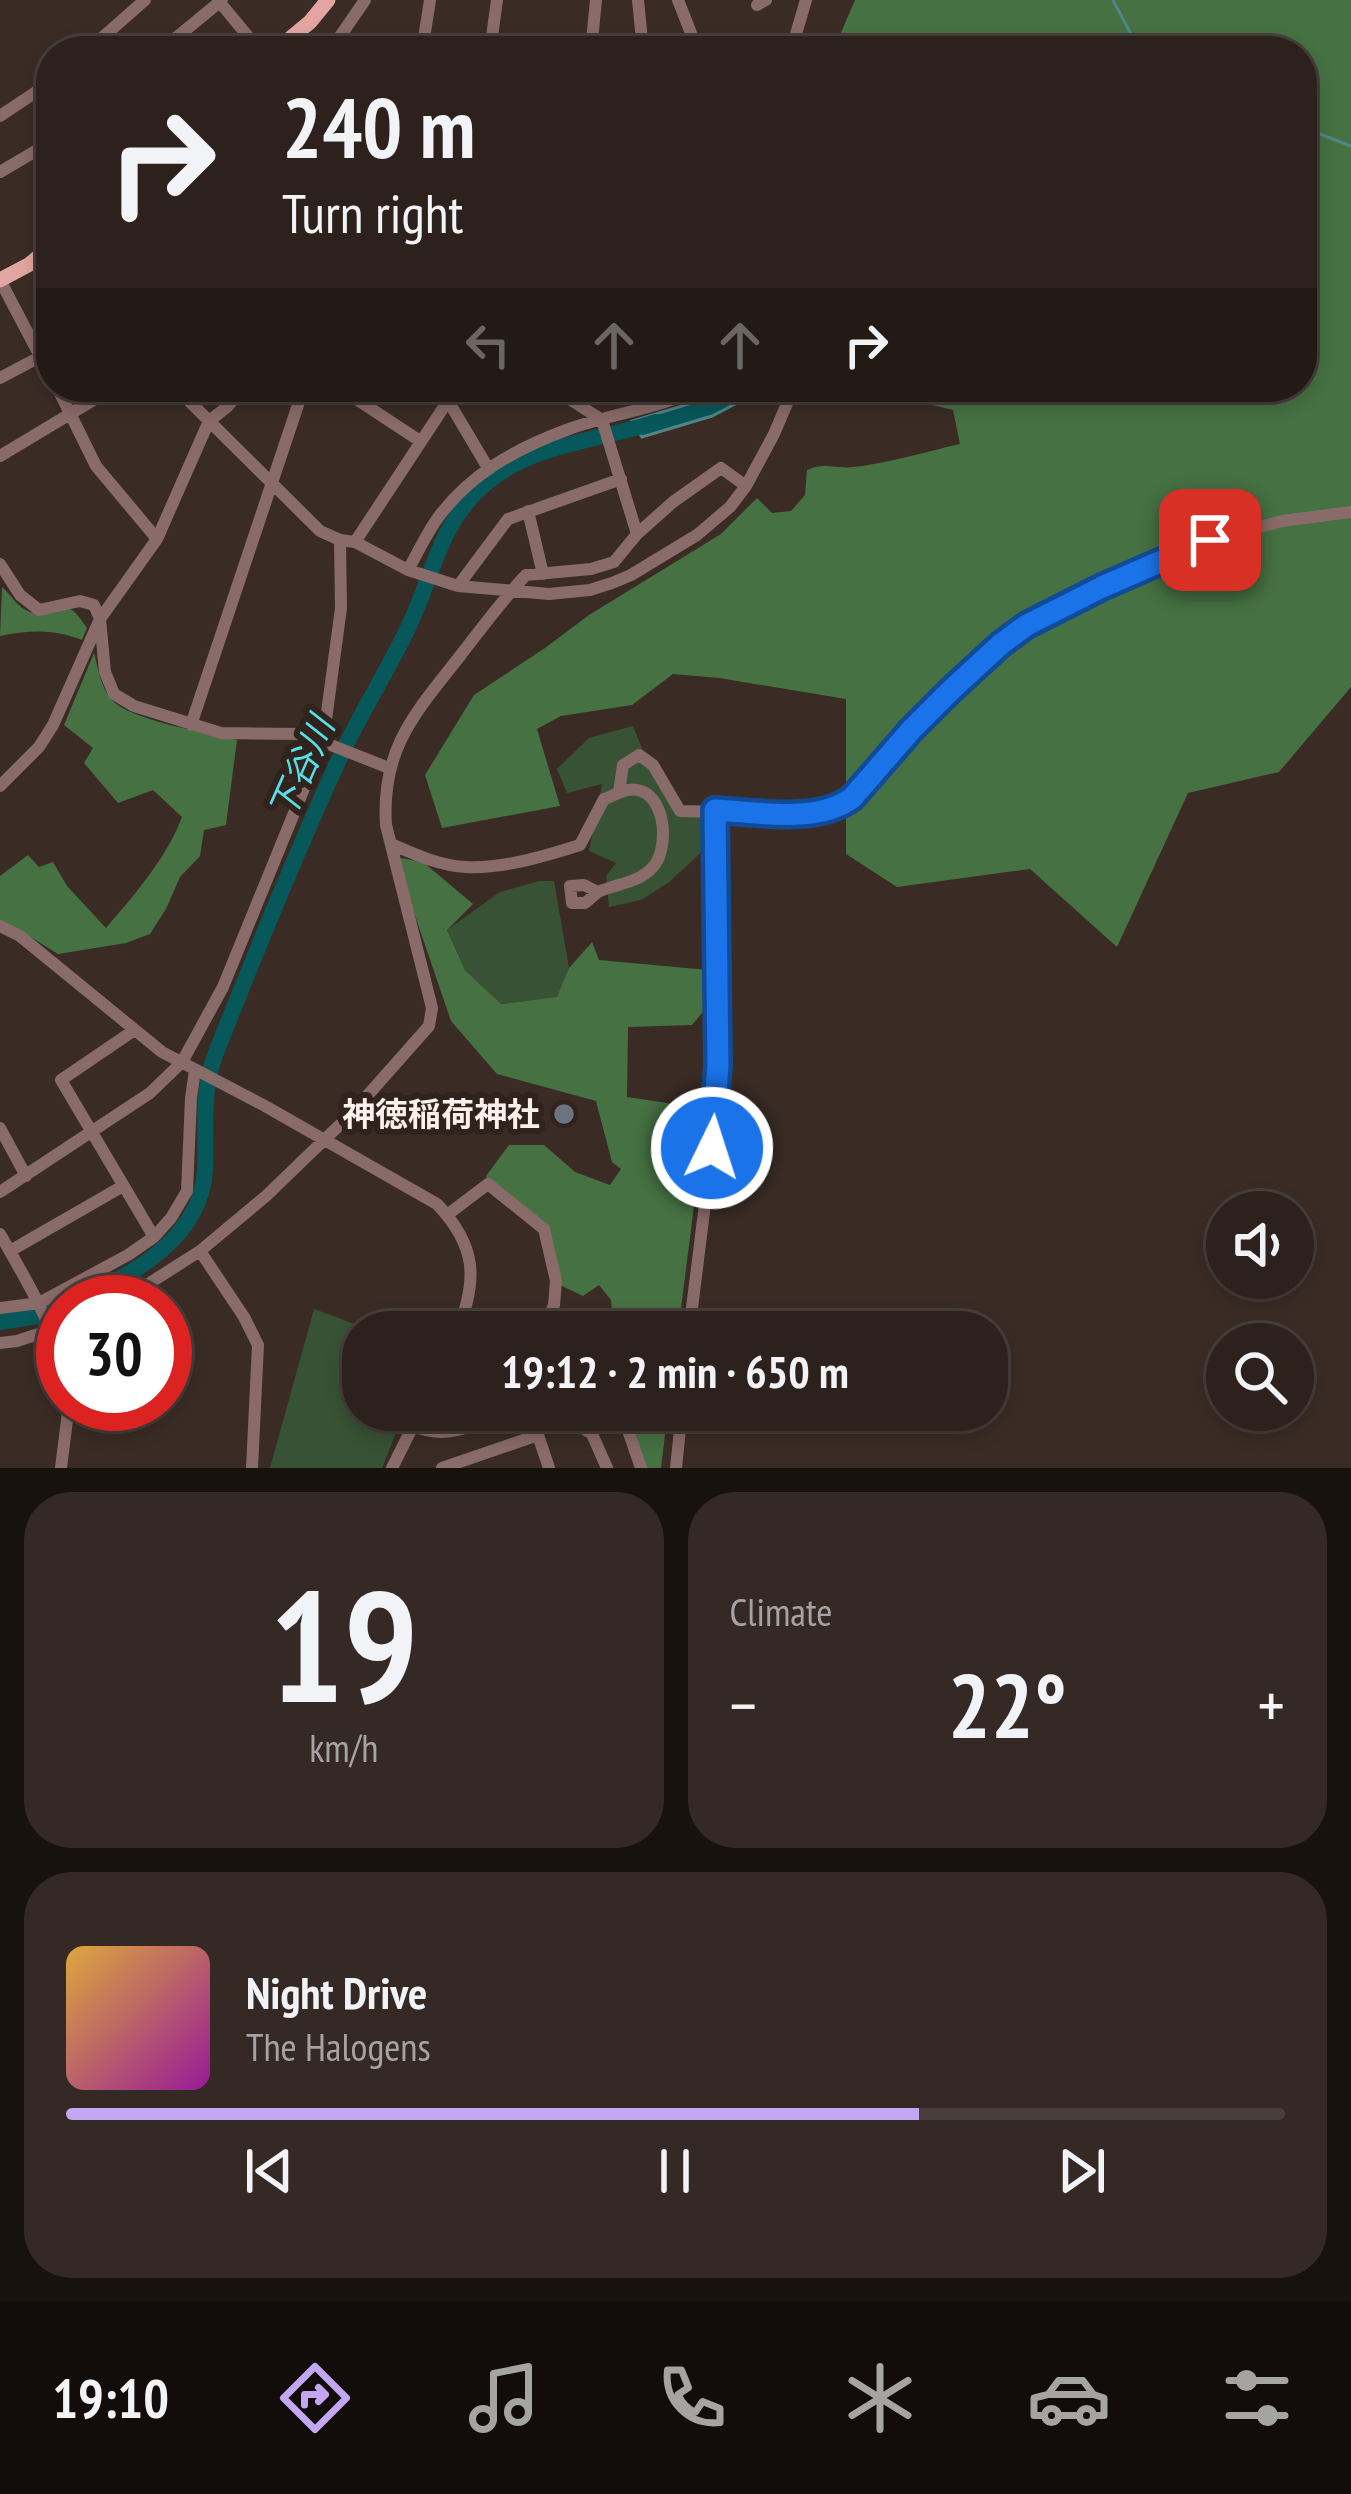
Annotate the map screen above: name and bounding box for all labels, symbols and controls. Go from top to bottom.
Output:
text: 240 m [282,72,475,181]
icon: right [84,84,240,240]
text: Turn right [282,178,463,248]
icon: left [455,312,521,378]
icon: ahead [581,312,647,378]
icon: ahead [707,312,773,378]
icon: right [833,312,899,378]
pin [1159,489,1261,591]
icon: arrive [1177,507,1243,573]
water label: 下谷川 [257,705,346,827]
position arrow [649,1085,775,1211]
place label: 神徳稲荷神社 [342,1092,540,1135]
marker: 神徳稲荷神社 [551,1101,577,1127]
map controls [1206,1191,1314,1431]
button: sound [1206,1191,1314,1299]
speed limit sign: 30 [36,1275,192,1431]
button: search [1206,1323,1314,1431]
text: 19:12 · 2 min · 650 m [501,1342,849,1400]
text: 19 [269,1543,418,1745]
text: Climate [730,1586,832,1637]
text: 22° [948,1646,1067,1763]
text: − [730,1662,757,1747]
text: + [1258,1662,1285,1747]
text: km/h [309,1722,378,1773]
text: Night Drive [246,1963,427,2021]
text: The Halogens [246,2021,431,2072]
icon: previous [236,2138,302,2204]
icon: pause [642,2138,708,2204]
icon: next [1049,2138,1115,2204]
icon: directions [273,2356,357,2440]
icon: music [462,2356,546,2440]
icon: phone [650,2356,734,2440]
icon: climate [838,2356,922,2440]
icon: car [1027,2356,1111,2440]
icon: filters [1215,2356,1299,2440]
text: 19:10 [52,2363,169,2433]

